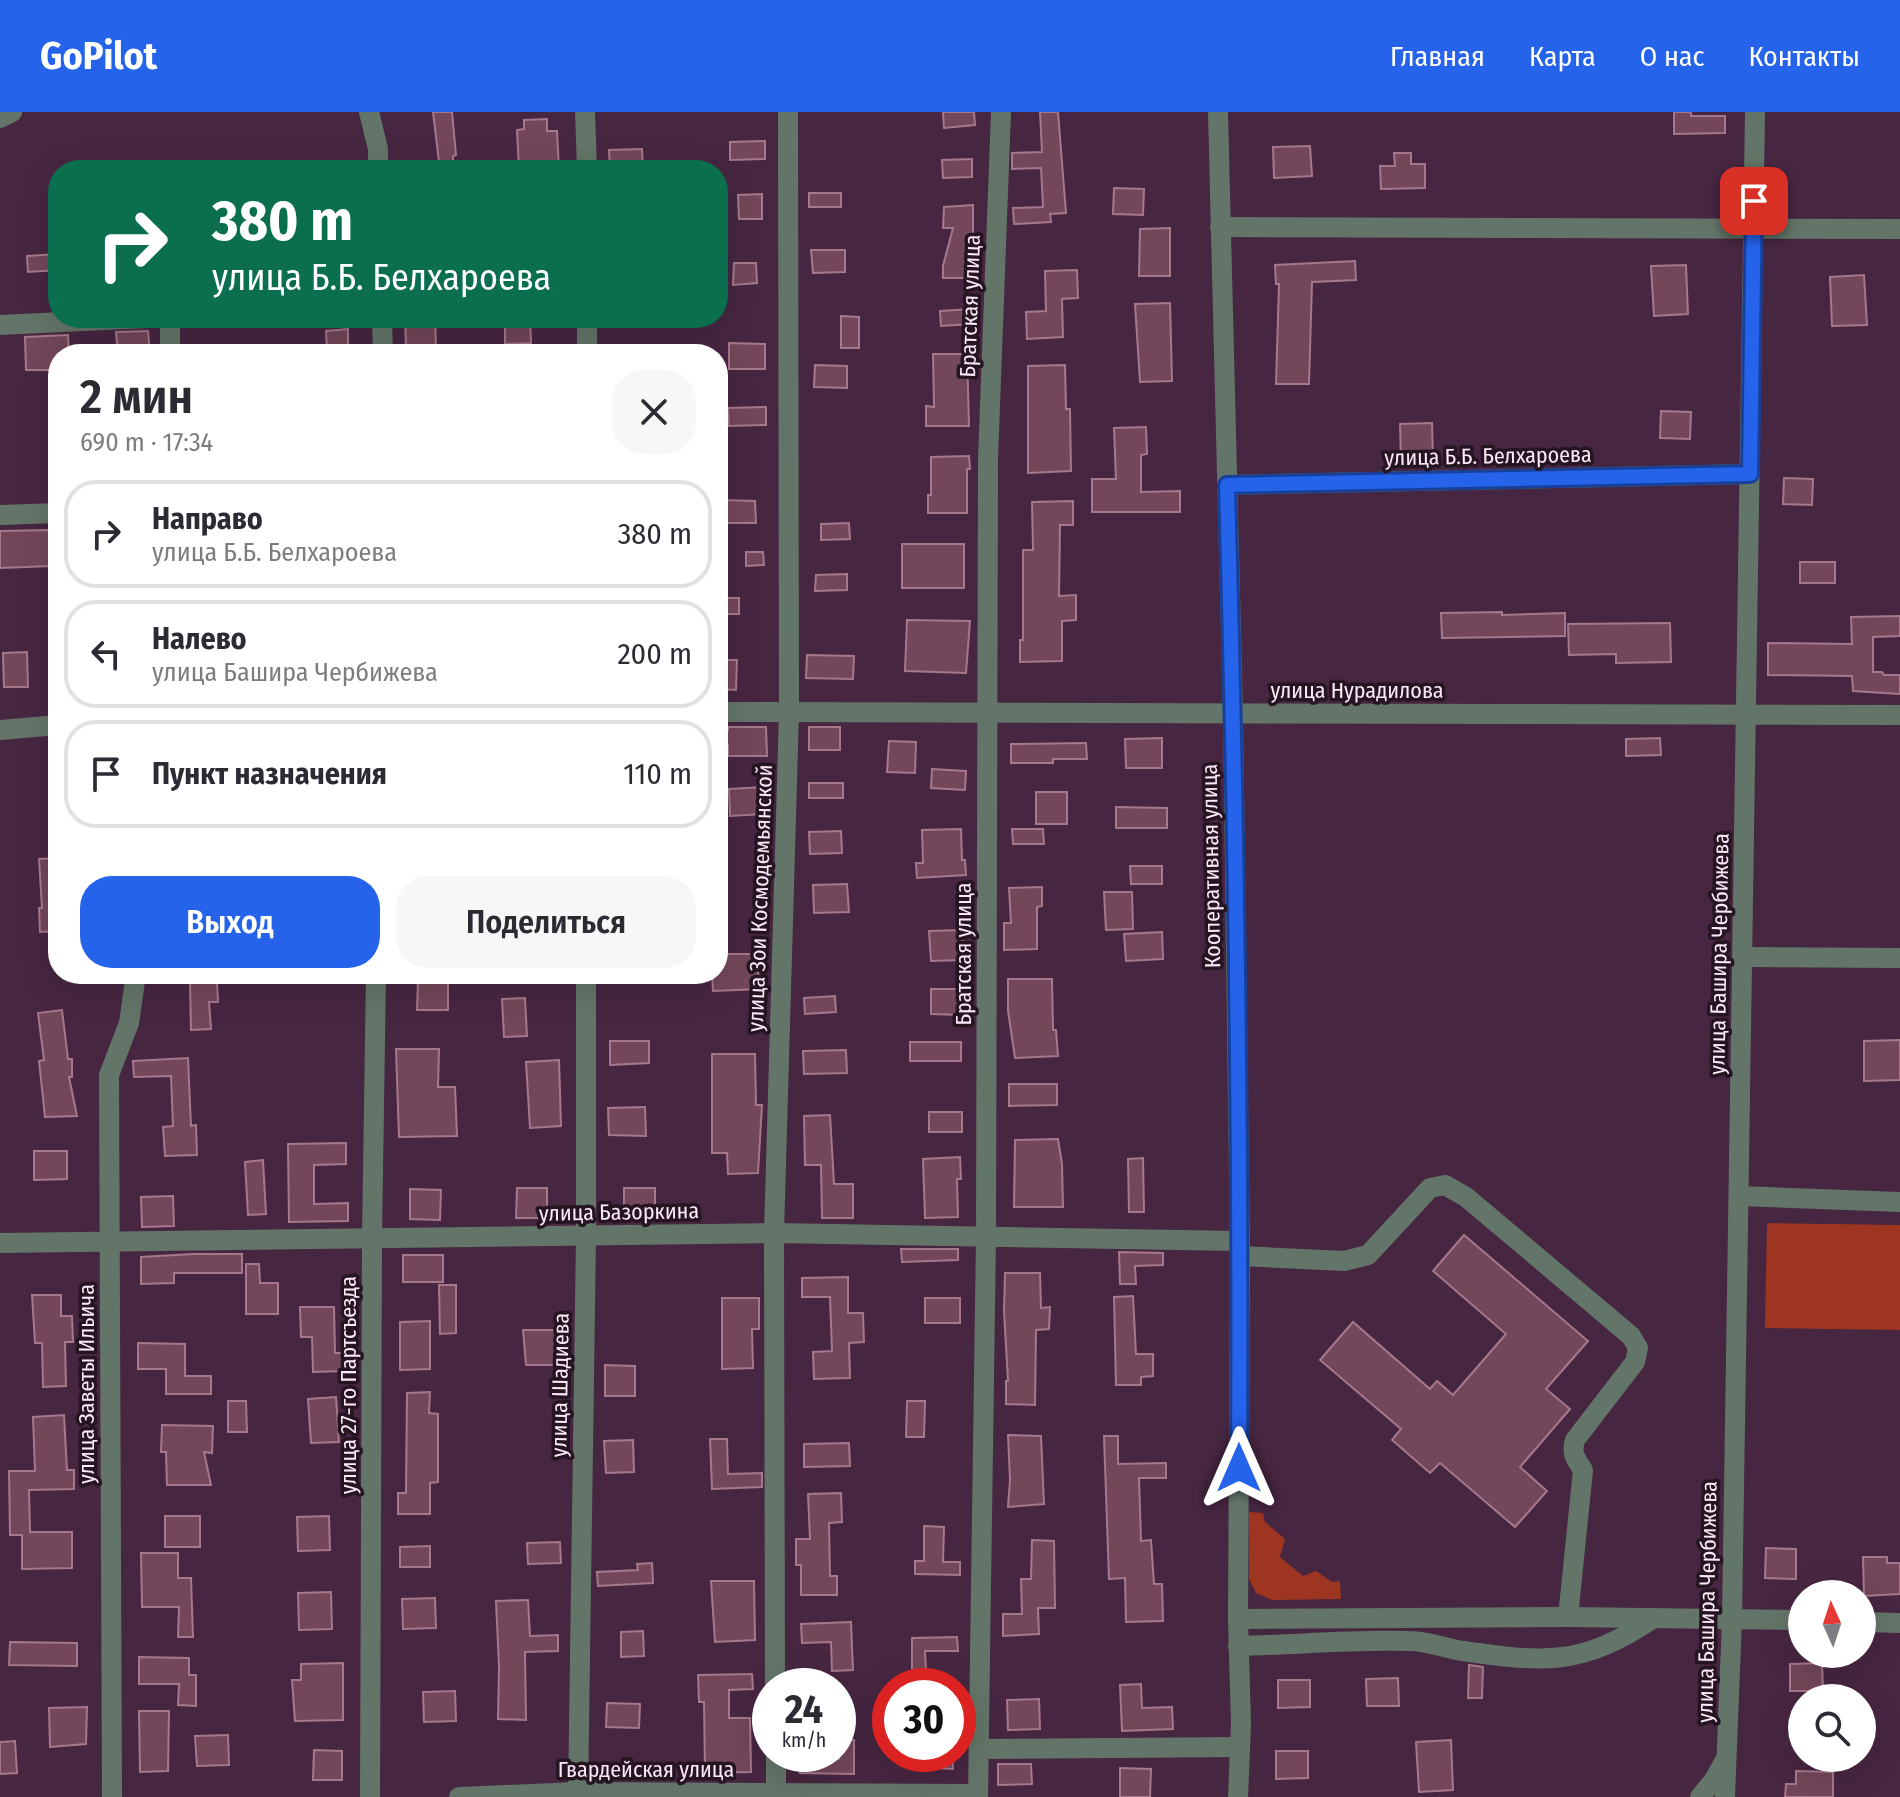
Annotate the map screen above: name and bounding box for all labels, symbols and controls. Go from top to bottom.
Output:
text: GoPilot [40,33,157,79]
text: Главная [1390,40,1485,73]
text: Карта [1529,40,1596,73]
text: О нас [1640,40,1705,73]
text: Контакты [1749,40,1860,73]
pin [1720,167,1788,235]
icon: arrive [1732,179,1776,223]
text: 380 m [212,188,353,255]
icon: right [80,192,184,296]
street label: Братская улица [954,234,986,378]
text: улица Б.Б. Белхароева [212,256,551,300]
text: 2 мин [80,368,193,426]
button: close [612,370,696,454]
text: 690 m · 17:34 [80,427,213,458]
street label: улица Б.Б. Белхароева [1384,441,1592,471]
text: Направо [152,501,263,537]
icon: right [84,512,128,556]
text: 380 m [618,516,692,552]
text: улица Б.Б. Белхароева [152,537,397,568]
text: Налево [152,621,247,657]
icon: left [84,632,128,676]
text: 200 m [617,636,692,672]
text: улица Башира Чербижева [152,657,438,688]
street label: улица Нурадилова [1270,677,1444,704]
icon: arrive [84,752,128,796]
text: Пункт назначения [152,756,387,792]
text: 110 m [623,756,692,792]
street label: улица Зои Космодемьянской [742,764,778,1032]
street label: Кооперативная улица [1196,764,1226,968]
street label: улица Башира Чербижева [1703,833,1735,1075]
button: Выход [80,876,380,968]
button: Поделиться [396,876,696,968]
street label: Братская улица [950,882,977,1026]
street label: улица Базоркина [539,1197,699,1227]
street label: улица 27-го Партсъезда [335,1276,362,1494]
street label: улица Заветы Ильича [73,1284,100,1484]
street label: улица Шадиева [545,1312,575,1458]
position arrow [1197,1426,1281,1510]
street label: улица Башира Чербижева [1691,1481,1723,1723]
north arrow [1788,1580,1876,1668]
map controls [1788,1580,1876,1772]
speed limit sign: 30 [872,1668,976,1772]
button: search [1788,1684,1876,1772]
text: 24 [785,1686,823,1734]
text: km/h [782,1728,826,1752]
street label: Гвардейская улица [558,1756,734,1783]

